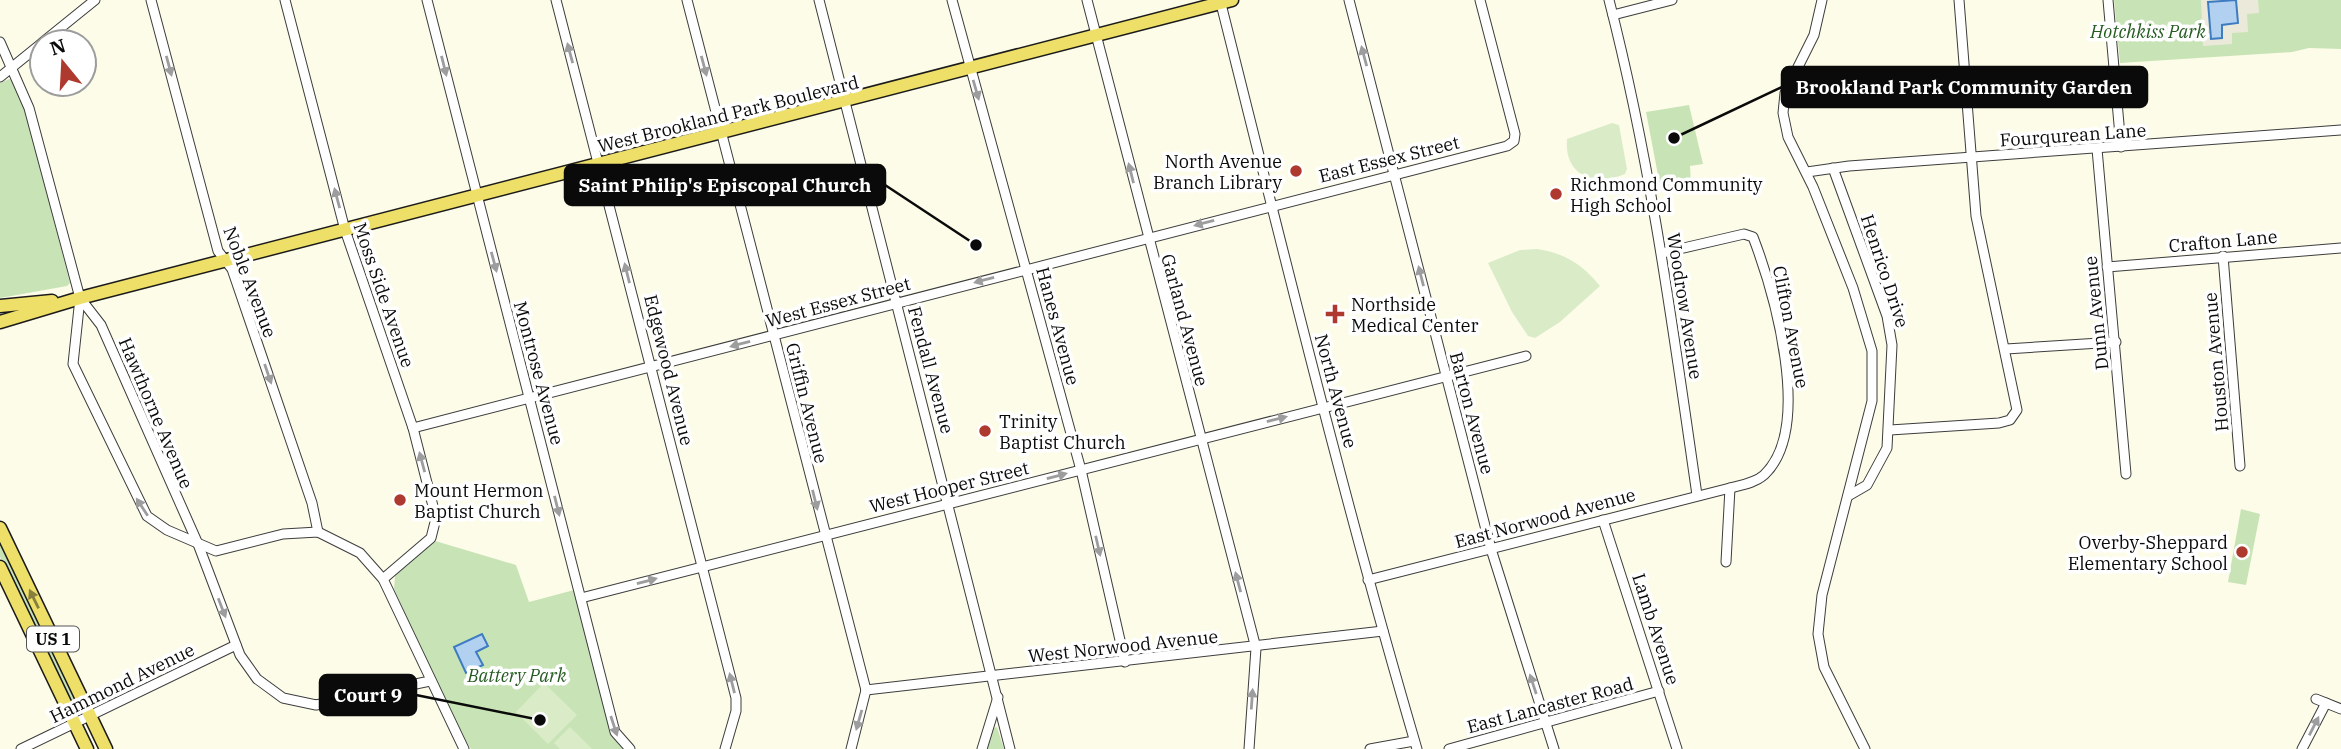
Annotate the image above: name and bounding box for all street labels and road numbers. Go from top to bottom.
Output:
street label: West Brookland Park Boulevard [595,70,861,158]
street label: Fourqurean Lane [1999,118,2147,152]
street label: East Essex Street [1316,130,1462,188]
street label: Henrico Drive [1856,211,1914,331]
street label: Moss Side Avenue [348,219,420,371]
street label: Noble Avenue [218,223,282,341]
street label: Crafton Lane [2168,225,2278,257]
street label: Woodrow Avenue [1662,231,1708,381]
street label: Garland Avenue [1156,251,1214,389]
street label: Dunn Avenue [2079,255,2113,371]
street label: Hanes Avenue [1031,264,1085,388]
street label: Clifton Avenue [1768,264,1814,390]
street label: West Essex Street [763,272,913,332]
street label: Houston Avenue [2198,291,2234,433]
street label: Edgewood Avenue [639,292,699,448]
street label: Montrose Avenue [509,299,569,447]
street label: Fendall Avenue [903,304,959,436]
street label: North Avenue [1310,331,1362,451]
street label: Hawthorne Avenue [114,334,198,492]
street label: Griffin Avenue [781,340,833,466]
street label: Barton Avenue [1445,349,1499,477]
street label: West Hooper Street [867,456,1031,518]
street label: East Norwood Avenue [1452,483,1638,553]
street label: Lamb Avenue [1627,570,1685,688]
street label: West Norwood Avenue [1027,625,1219,667]
road number: US 1 [27,626,79,652]
street label: Hammond Avenue [46,638,198,728]
street label: East Lancaster Road [1464,672,1636,738]

